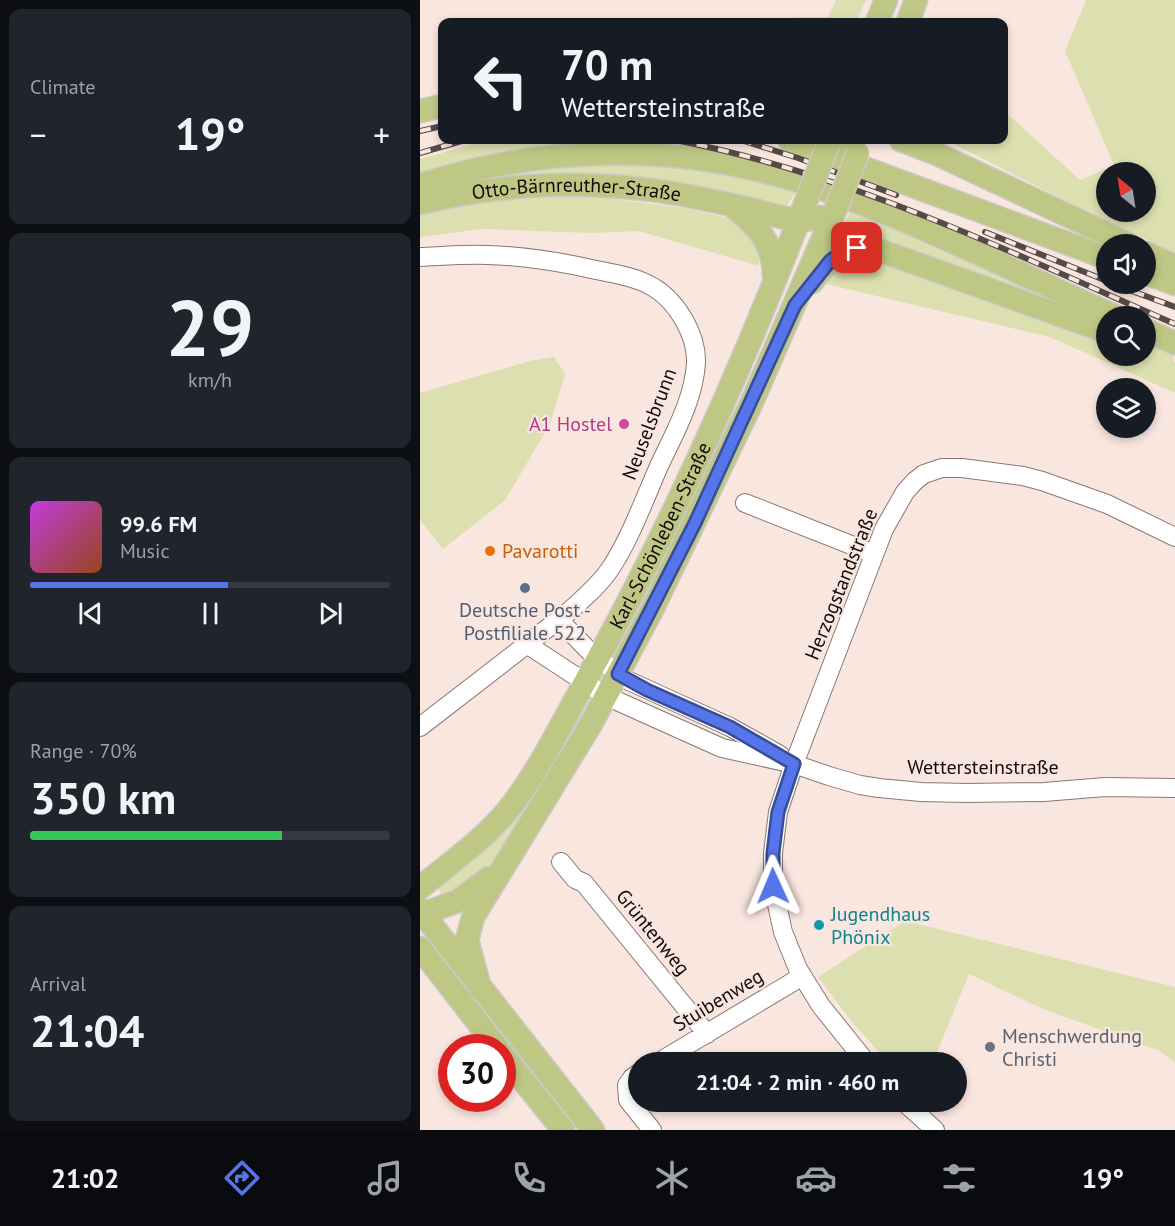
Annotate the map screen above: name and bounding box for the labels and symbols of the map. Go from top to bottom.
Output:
north arrow [1096,162,1156,222]
street label: Otto-Bärnreuther-Straße [470,172,683,207]
pin [831,222,882,273]
street label: Neuselsbrunn [616,364,682,484]
place label: A1 Hostel [529,411,612,437]
marker: A1 Hostel [617,417,631,431]
street label: Karl-Schönleben-Straße [603,438,717,633]
street label: Herzogstandstraße [799,504,883,664]
place label: Pavarotti [502,538,578,564]
marker: Pavarotti [483,544,497,558]
marker: Deutsche Post - Postfiliale 522 [518,581,532,595]
place label: Deutsche Post - Postfiliale 522 [459,597,591,646]
street label: Wettersteinstraße [907,754,1059,780]
position arrow [741,854,805,918]
street label: Grüntenweg [610,884,696,980]
place label: Jugendhaus Phönix [830,901,930,950]
marker: Jugendhaus Phönix [812,918,826,932]
street label: Stuibenweg [668,963,768,1037]
place label: Menschwerdung Christi [1002,1023,1142,1072]
speed limit sign: 30 [438,1034,516,1112]
marker: Menschwerdung Christi [983,1040,997,1054]

